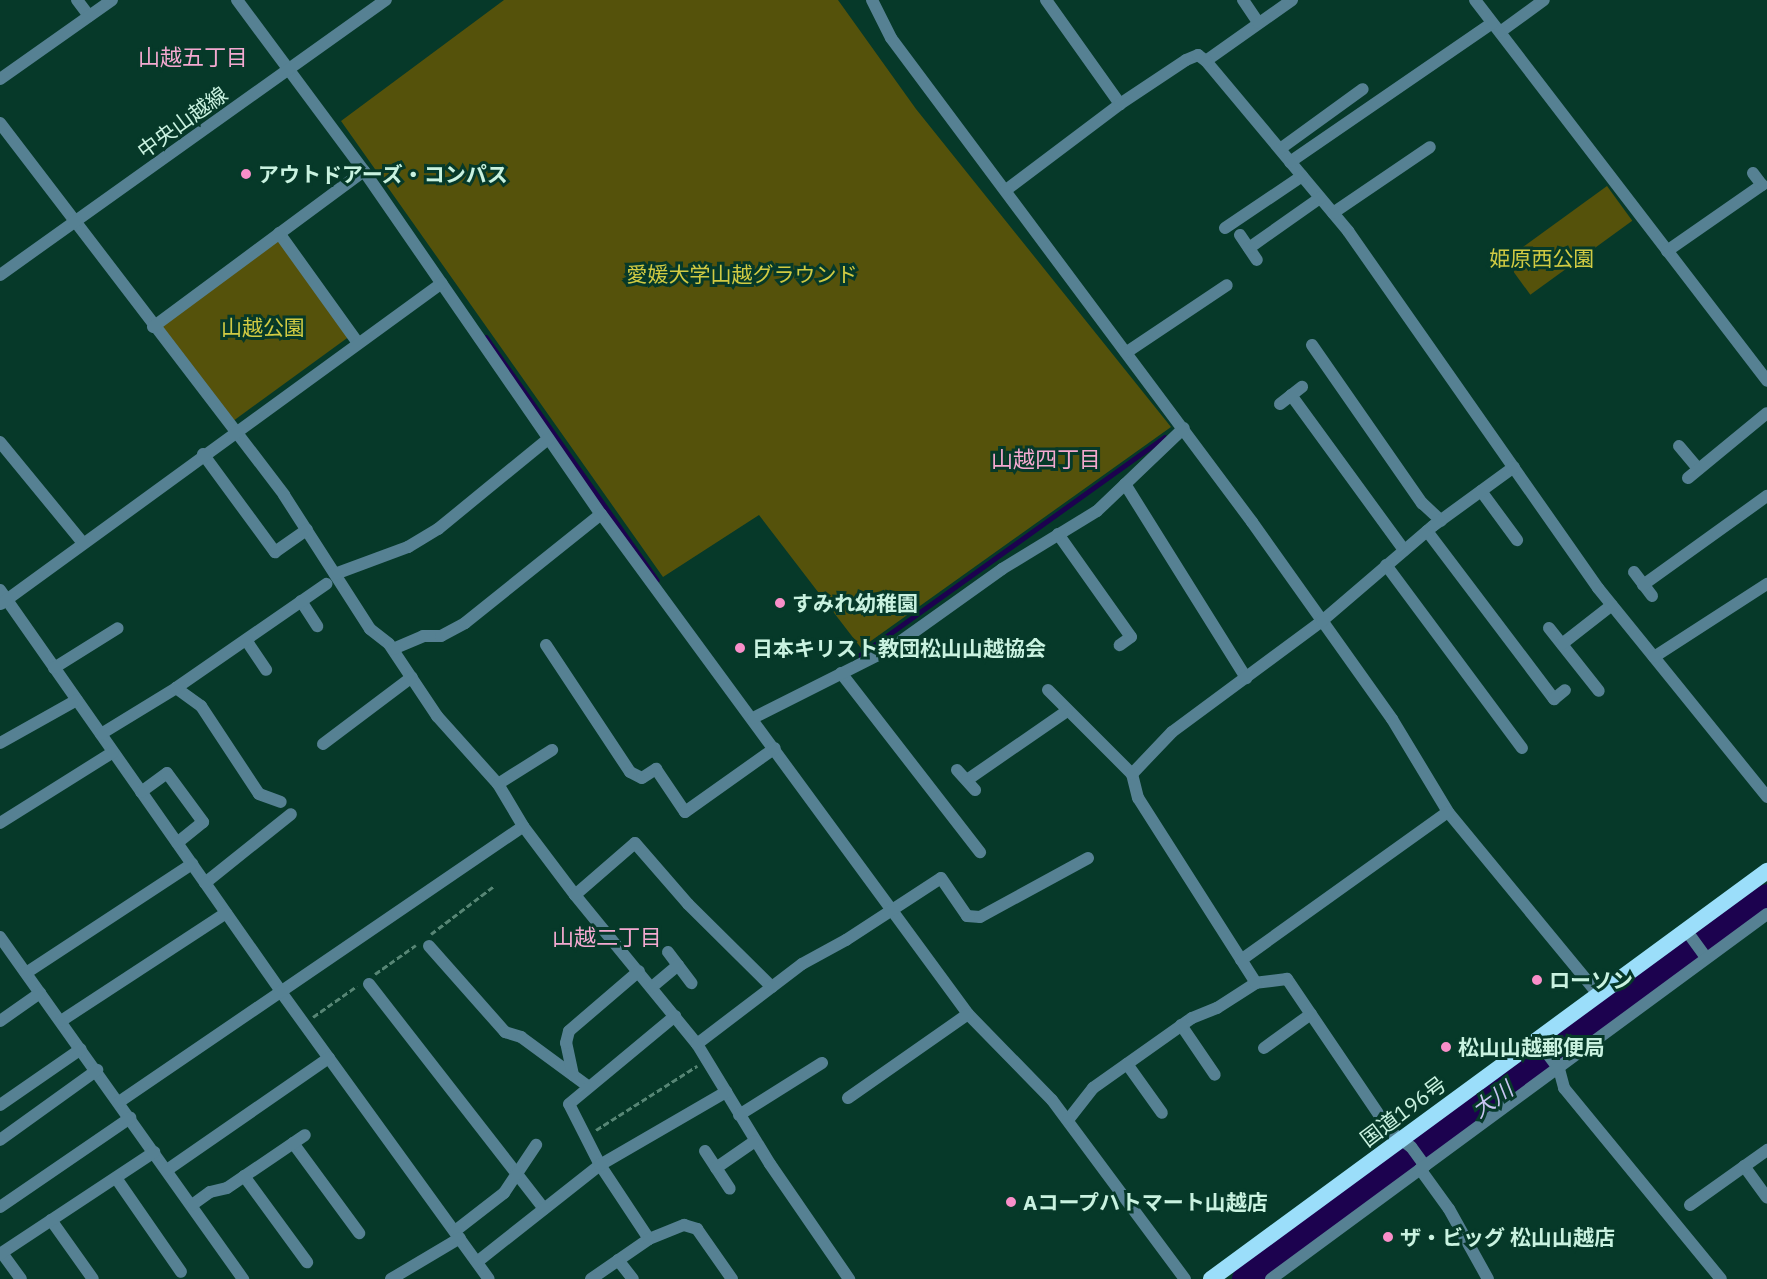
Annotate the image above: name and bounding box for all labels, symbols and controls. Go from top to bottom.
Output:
district label: 山越五丁目 [138,44,248,70]
street label: 中央山越線 [132,81,232,163]
place label: アウトドアーズ・コンパス [258,161,509,187]
marker: アウトドアーズ・コンパス [239,167,253,181]
park label: 姫原西公園 [1490,245,1594,271]
park label: 愛媛大学山越グラウンド [627,261,857,287]
park label: 山越公園 [221,314,305,340]
district label: 山越四丁目 [991,446,1101,472]
place label: すみれ幼稚園 [792,590,918,616]
marker: すみれ幼稚園 [773,596,787,610]
place label: 日本キリスト教団松山山越協会 [752,635,1046,661]
marker: 日本キリスト教団松山山越協会 [733,641,747,655]
district label: 山越二丁目 [552,924,662,950]
place label: ローソン [1549,967,1633,993]
marker: ローソン [1530,973,1544,987]
place label: 松山山越郵便局 [1458,1034,1605,1060]
marker: 松山山越郵便局 [1439,1040,1453,1054]
street label: 国道196号 [1355,1071,1451,1151]
water label: 大川 [1466,1075,1518,1123]
place label: Aコープハトマート山越店 [1023,1189,1268,1215]
marker: Aコープハトマート山越店 [1004,1195,1018,1209]
place label: ザ・ビッグ 松山山越店 [1400,1224,1615,1250]
marker: ザ・ビッグ 松山山越店 [1381,1230,1395,1244]

